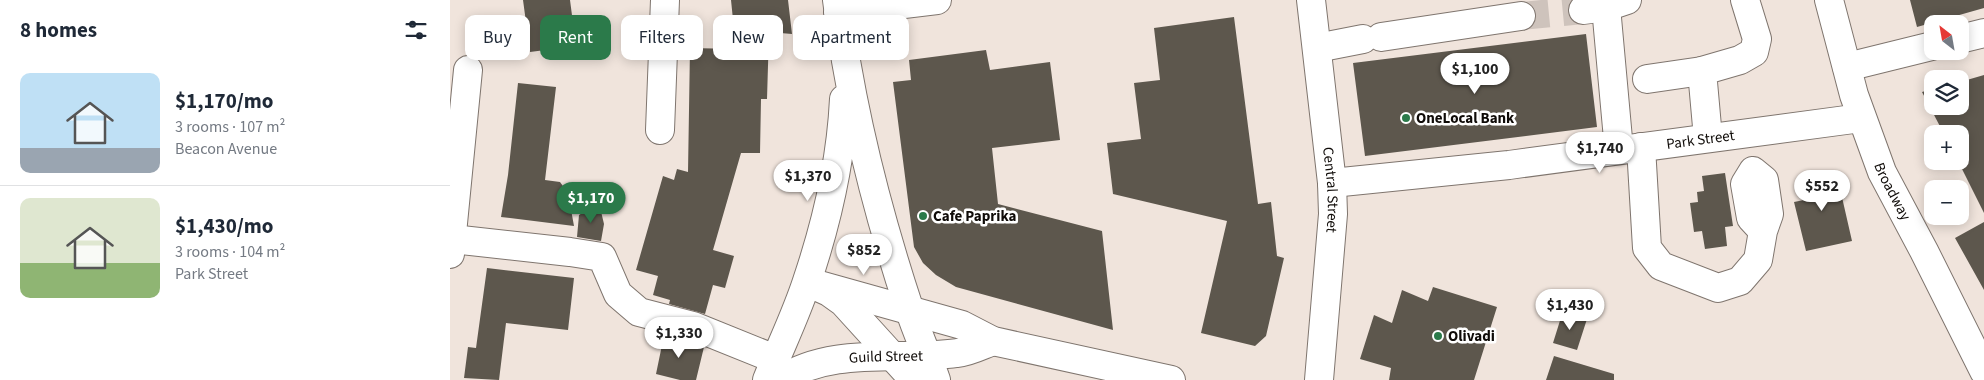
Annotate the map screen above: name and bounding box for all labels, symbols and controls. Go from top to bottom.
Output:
text: 8 homes [20,15,97,45]
chip: Buy [465,15,530,60]
chip: Rent [540,15,611,60]
chip: Filters [621,15,703,60]
chip: New [713,15,783,60]
chip: Apartment [793,15,909,60]
north arrow [1924,15,1969,60]
map controls [1924,15,1969,225]
icon: filters [402,16,430,44]
pin: $1,100 [1434,52,1516,95]
text: $1,100 [1451,58,1499,80]
button: layers [1924,70,1969,115]
text: $1,170/mo [175,86,274,116]
icon: home [60,93,120,153]
place label: OneLocal Bank [1416,108,1515,129]
marker: OneLocal Bank [1400,112,1412,124]
text: 3 rooms · 107 m² [175,116,285,138]
street label: Park Street [1665,125,1736,155]
button: + [1924,125,1969,170]
pin: $1,740 [1559,132,1641,174]
text: $1,740 [1576,137,1624,159]
text: Beacon Avenue [175,138,277,160]
street label: Central Street [1317,146,1343,234]
pin: $1,370 [767,160,849,202]
street label: Broadway [1868,160,1916,224]
text: $1,370 [784,165,832,187]
pin: $552 [1792,170,1852,212]
text: $552 [1805,175,1839,197]
button: − [1924,180,1969,225]
pin: $1,170 [550,182,632,224]
text: $1,170 [567,187,615,209]
place label: Cafe Paprika [933,206,1016,227]
marker: Cafe Paprika [917,210,929,222]
text: $1,430/mo [175,211,274,241]
icon: home [60,218,120,278]
pin: $852 [834,234,894,276]
text: $852 [847,239,881,261]
text: 3 rooms · 104 m² [175,241,285,263]
text: Park Street [175,263,248,285]
pin: $1,430 [1529,288,1611,331]
text: $1,430 [1546,294,1594,316]
pin: $1,330 [638,316,720,359]
text: $1,330 [655,322,703,344]
place label: Olivadi [1448,326,1495,347]
marker: Olivadi [1432,330,1444,342]
street label: Guild Street [848,346,923,369]

